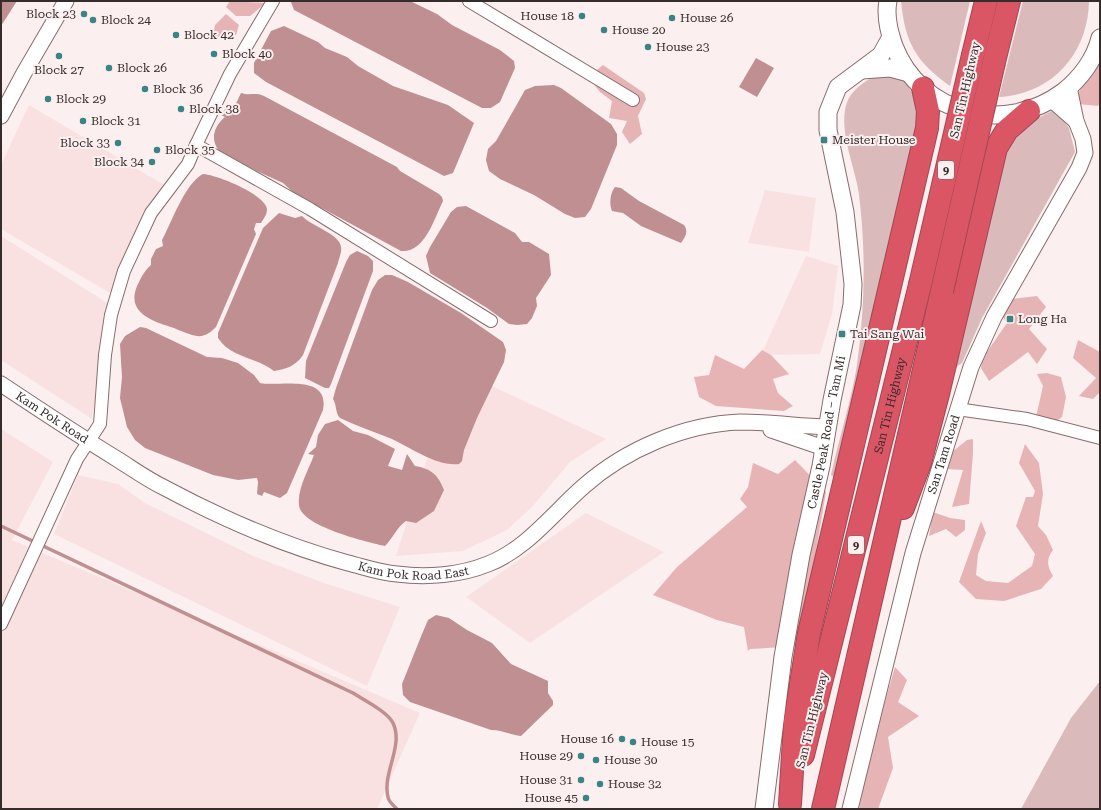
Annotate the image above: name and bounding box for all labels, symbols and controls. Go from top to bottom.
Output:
place label: Block 23 [26,7,76,21]
marker: Block 23 [79,9,89,19]
place label: House 18 [521,9,574,23]
marker: House 18 [577,11,587,21]
place label: House 26 [680,11,734,25]
place label: Block 24 [101,13,151,27]
marker: House 26 [667,13,677,23]
marker: Block 24 [88,15,98,25]
place label: House 20 [612,23,666,37]
marker: House 20 [599,25,609,35]
place label: Block 42 [184,28,234,42]
marker: Block 42 [171,30,181,40]
street label: San Tin Highway [947,39,983,140]
place label: House 23 [656,40,710,54]
marker: House 23 [643,42,653,52]
place label: Block 40 [222,47,272,61]
marker: Block 40 [209,49,219,59]
marker: Block 27 [54,51,64,61]
place label: Block 26 [117,61,167,75]
place label: Block 27 [34,63,84,77]
marker: Block 26 [104,63,114,73]
place label: Block 36 [153,82,203,96]
marker: Block 36 [140,84,150,94]
place label: Block 29 [56,92,106,106]
marker: Block 29 [43,94,53,104]
place label: Block 38 [189,102,239,116]
marker: Block 38 [176,104,186,114]
place label: Block 31 [91,114,141,128]
marker: Block 31 [78,116,88,126]
place label: Meister House [832,133,916,147]
marker: Meister House [819,135,829,145]
place label: Block 33 [60,136,110,150]
marker: Block 33 [113,138,123,148]
place label: Block 35 [165,143,215,157]
marker: Block 35 [152,145,162,155]
place label: Block 34 [94,155,144,169]
marker: Block 34 [147,157,157,167]
road number: 9 [938,161,954,179]
place label: Long Ha [1018,312,1067,326]
marker: Long Ha [1005,314,1015,324]
place label: Tai Sang Wai [850,327,924,341]
marker: Tai Sang Wai [837,329,847,339]
street label: Castle Peak Road – Tam Mi [805,354,848,510]
street label: San Tin Highway [871,355,909,455]
street label: Kam Pok Road [13,389,91,446]
street label: San Tam Road [925,413,963,496]
road number: 9 [848,536,864,554]
street label: Kam Pok Road East [356,559,471,583]
street label: San Tin Highway [793,670,831,770]
place label: House 16 [561,732,614,746]
marker: House 16 [617,734,627,744]
place label: House 15 [641,735,695,749]
marker: House 15 [628,737,638,747]
place label: House 29 [520,749,573,763]
marker: House 29 [576,751,586,761]
place label: House 30 [604,753,658,767]
marker: House 30 [591,755,601,765]
place label: House 31 [520,773,573,787]
marker: House 31 [576,775,586,785]
place label: House 32 [608,777,662,791]
marker: House 32 [595,779,605,789]
place label: House 45 [525,791,578,805]
marker: House 45 [581,793,591,803]

